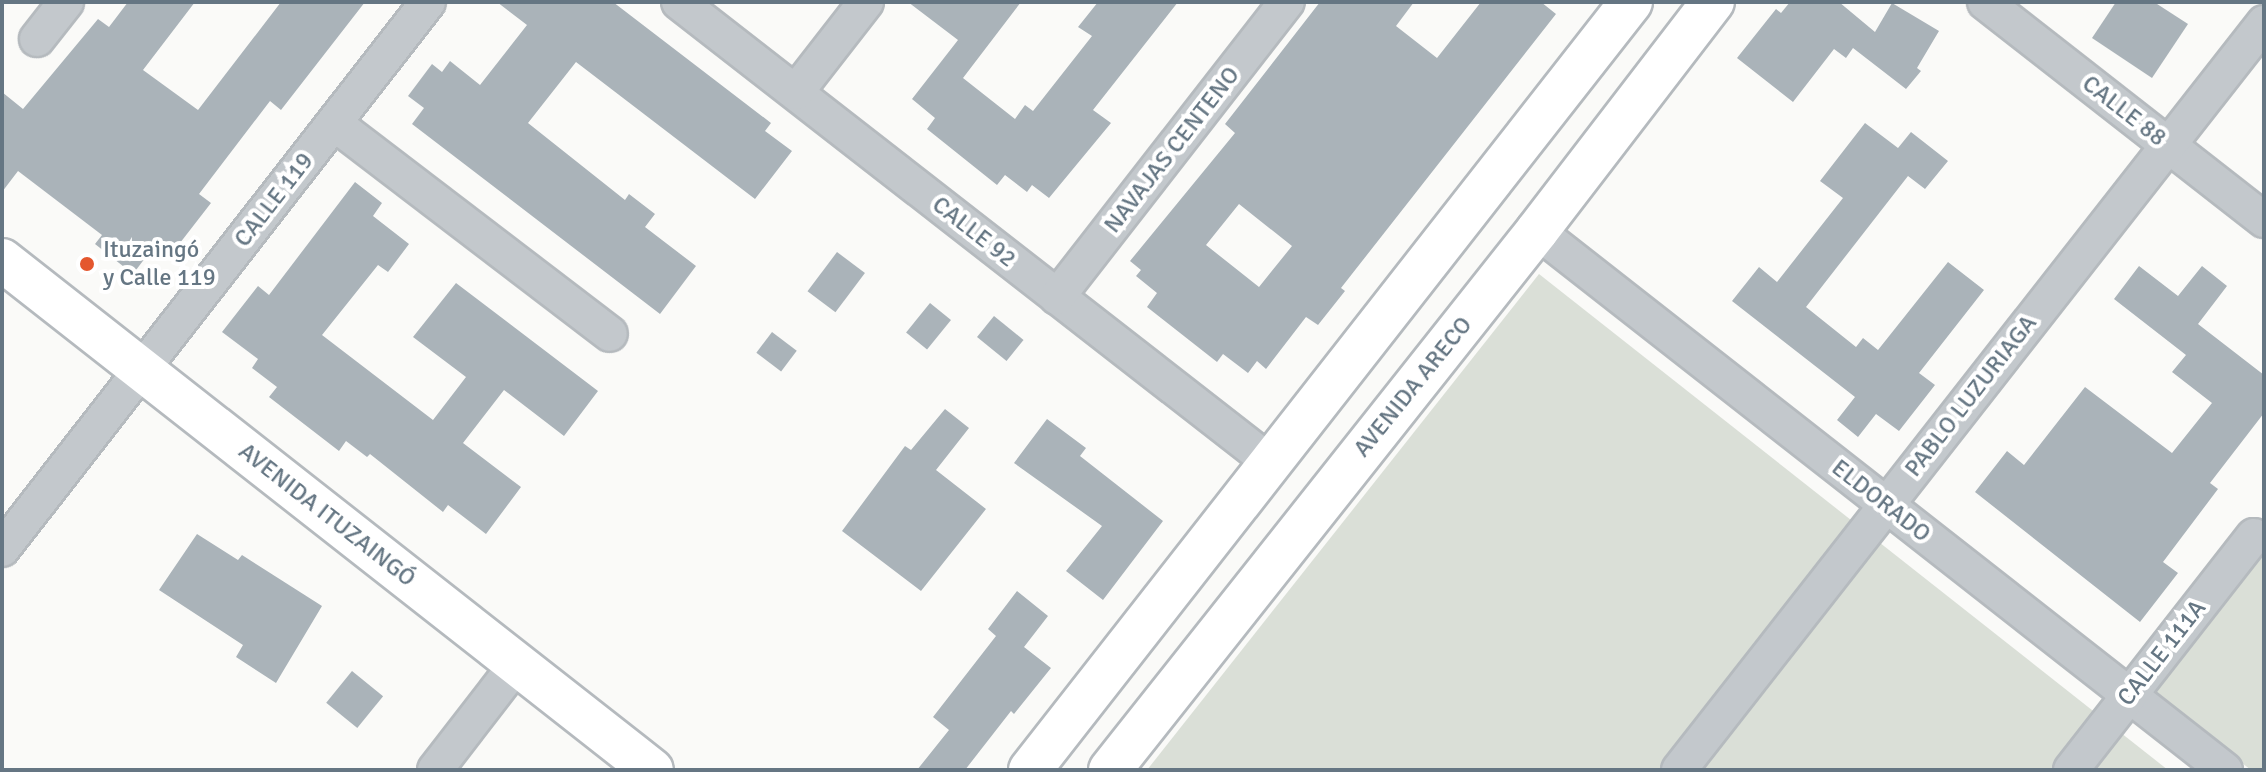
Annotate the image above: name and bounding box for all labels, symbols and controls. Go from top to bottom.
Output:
street label: NAVAJAS CENTENO [1098,61,1246,239]
street label: CALLE 88 [2076,69,2172,153]
street label: CALLE 119 [228,147,320,253]
street label: CALLE 92 [926,190,1022,274]
place label: Ituzaingó y Calle 119 [103,236,216,292]
marker: Ituzaingó y Calle 119 [78,255,96,273]
street label: PABLO LUZURIAGA [1899,309,2043,483]
street label: AVENIDA ARECO [1348,311,1478,463]
street label: AVENIDA ITUZAINGÓ [233,437,421,593]
street label: ELDORADO [1826,453,1936,549]
street label: CALLE 111A [2112,594,2212,712]

